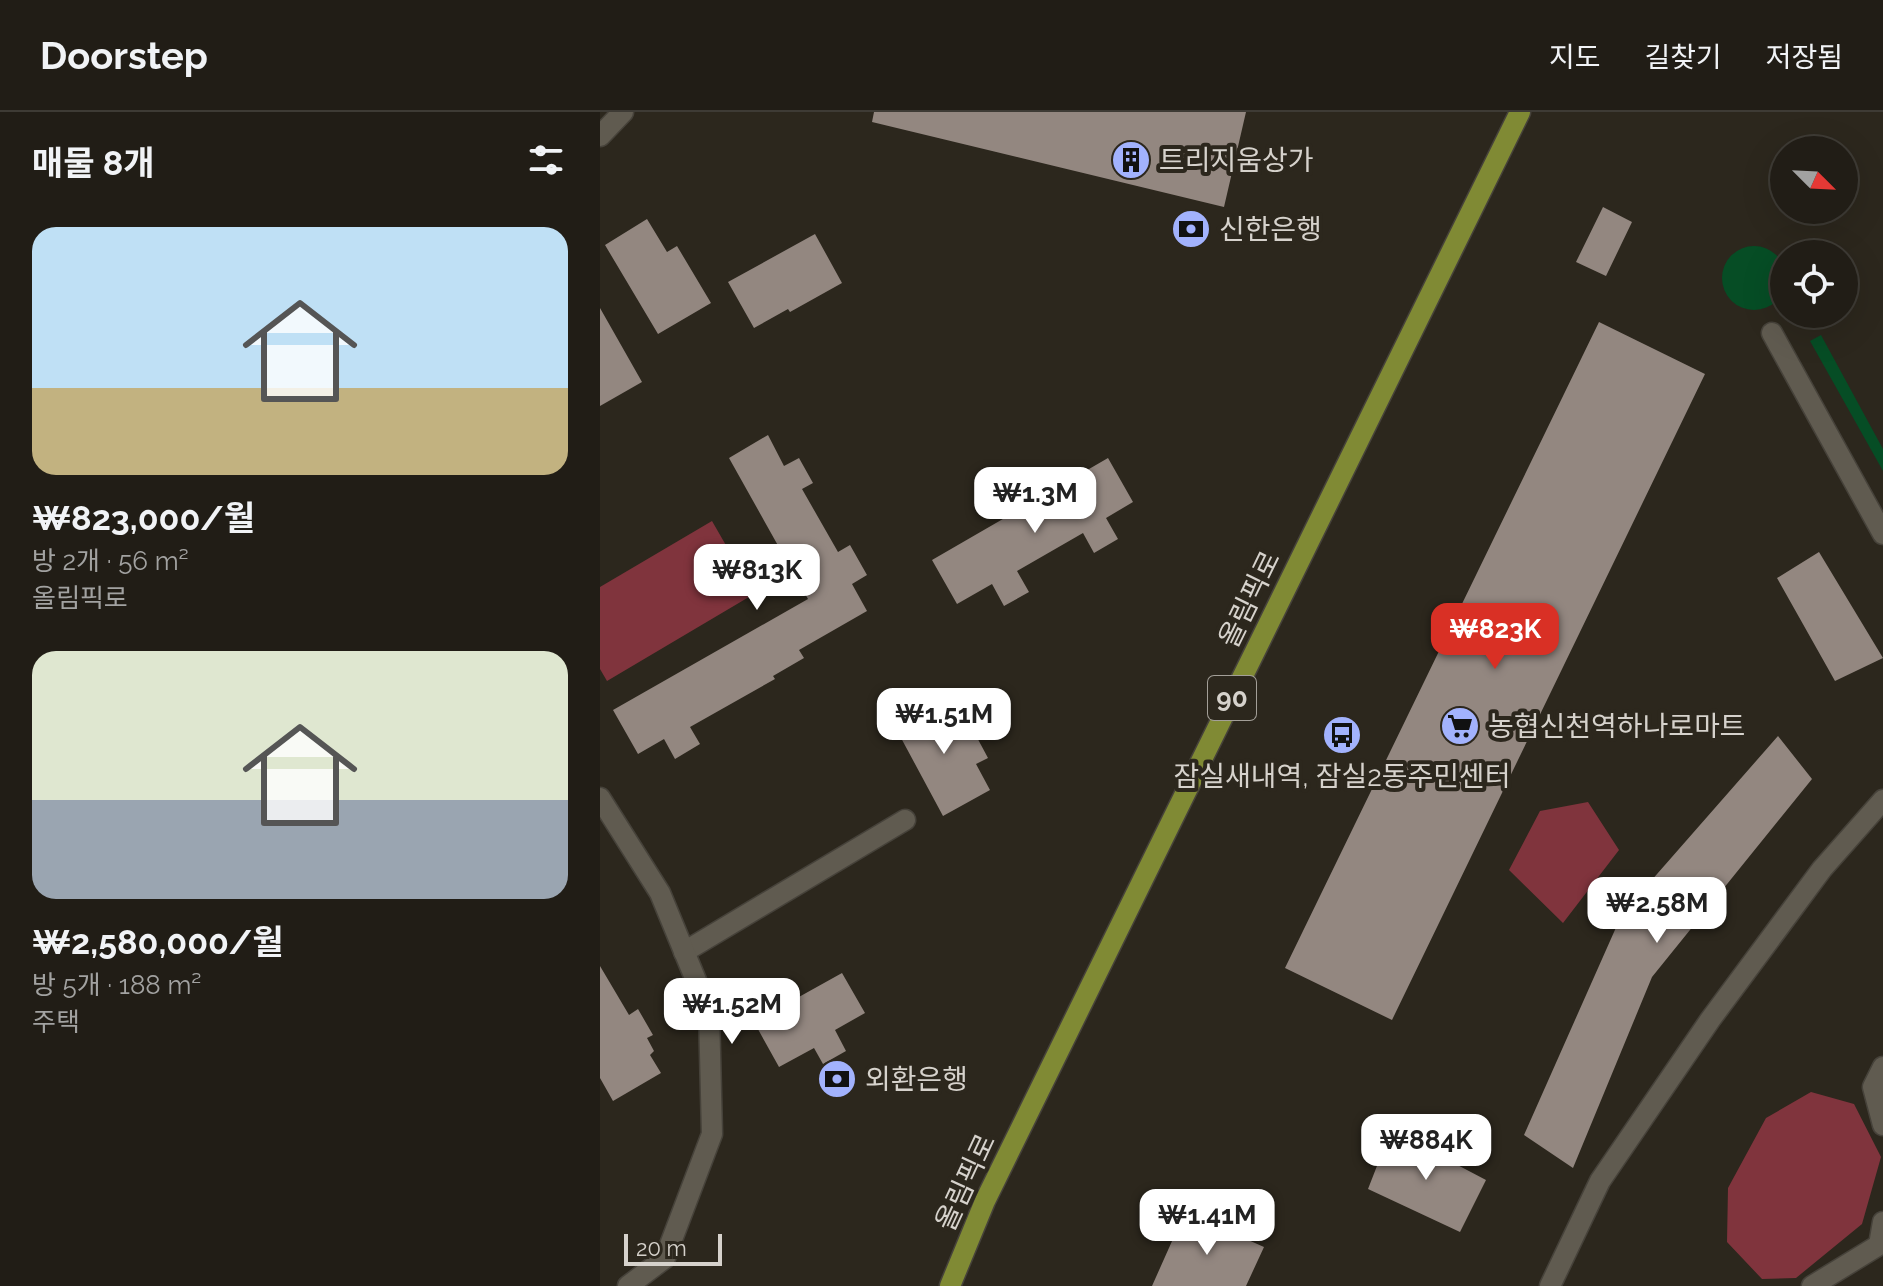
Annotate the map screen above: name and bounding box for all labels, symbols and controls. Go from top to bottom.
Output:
text: Doorstep [40,33,208,78]
text: 지도 [1549,41,1600,74]
text: 길찾기 [1644,41,1722,74]
text: 저장됨 [1766,41,1843,74]
north arrow [1770,136,1858,224]
map controls [1770,136,1858,328]
icon: filters [524,138,568,182]
building icon: 트리지움상가 [1110,139,1152,181]
text: 매물 8개 [32,143,155,183]
place label: 트리지움상가 [1159,144,1314,177]
bank icon: 신한은행 [1170,208,1212,250]
place label: 신한은행 [1219,213,1322,246]
button: locate [1770,240,1858,328]
icon: home [228,279,372,423]
pin: ₩1.3M [979,467,1091,535]
text: ₩1.3M [992,478,1078,508]
text: ₩823,000/월 [32,498,255,538]
pin: ₩813K [701,544,813,612]
text: 방 2개 · 56 m² [32,546,189,576]
street label: 올림픽로 [1212,546,1287,653]
text: ₩813K [712,555,802,585]
text: 올림픽로 [32,583,128,613]
pin: ₩823K [1439,603,1551,671]
text: ₩823K [1449,614,1541,644]
road number: 90 [1208,676,1256,720]
pin: ₩1.51M [879,688,1009,756]
text: ₩1.51M [895,699,993,729]
icon: home [228,703,372,847]
supermarket icon: 농협신천역하나로마트 [1439,705,1481,747]
place label: 농협신천역하나로마트 [1488,710,1746,743]
bus stop icon: 잠실새내역, 잠실2동주민센터 [1321,714,1363,756]
place label: 잠실새내역, 잠실2동주민센터 [1173,760,1511,793]
pin: ₩2.58M [1592,877,1722,945]
text: ₩2.58M [1605,888,1709,918]
text: ₩2,580,000/월 [32,922,284,962]
text: 방 5개 · 188 m² [32,970,201,1000]
pin: ₩1.52M [667,978,797,1046]
text: ₩1.52M [682,989,782,1019]
text: 주택 [32,1007,80,1037]
bank icon: 외환은행 [816,1058,858,1100]
place label: 외환은행 [865,1063,968,1096]
pin: ₩884K [1370,1114,1482,1182]
text: ₩884K [1379,1125,1473,1155]
street label: 올림픽로 [929,1129,1002,1236]
pin: ₩1.41M [1142,1189,1272,1257]
text: ₩1.41M [1158,1200,1256,1230]
scale bar [624,1230,722,1266]
text: 20 m [636,1235,687,1261]

